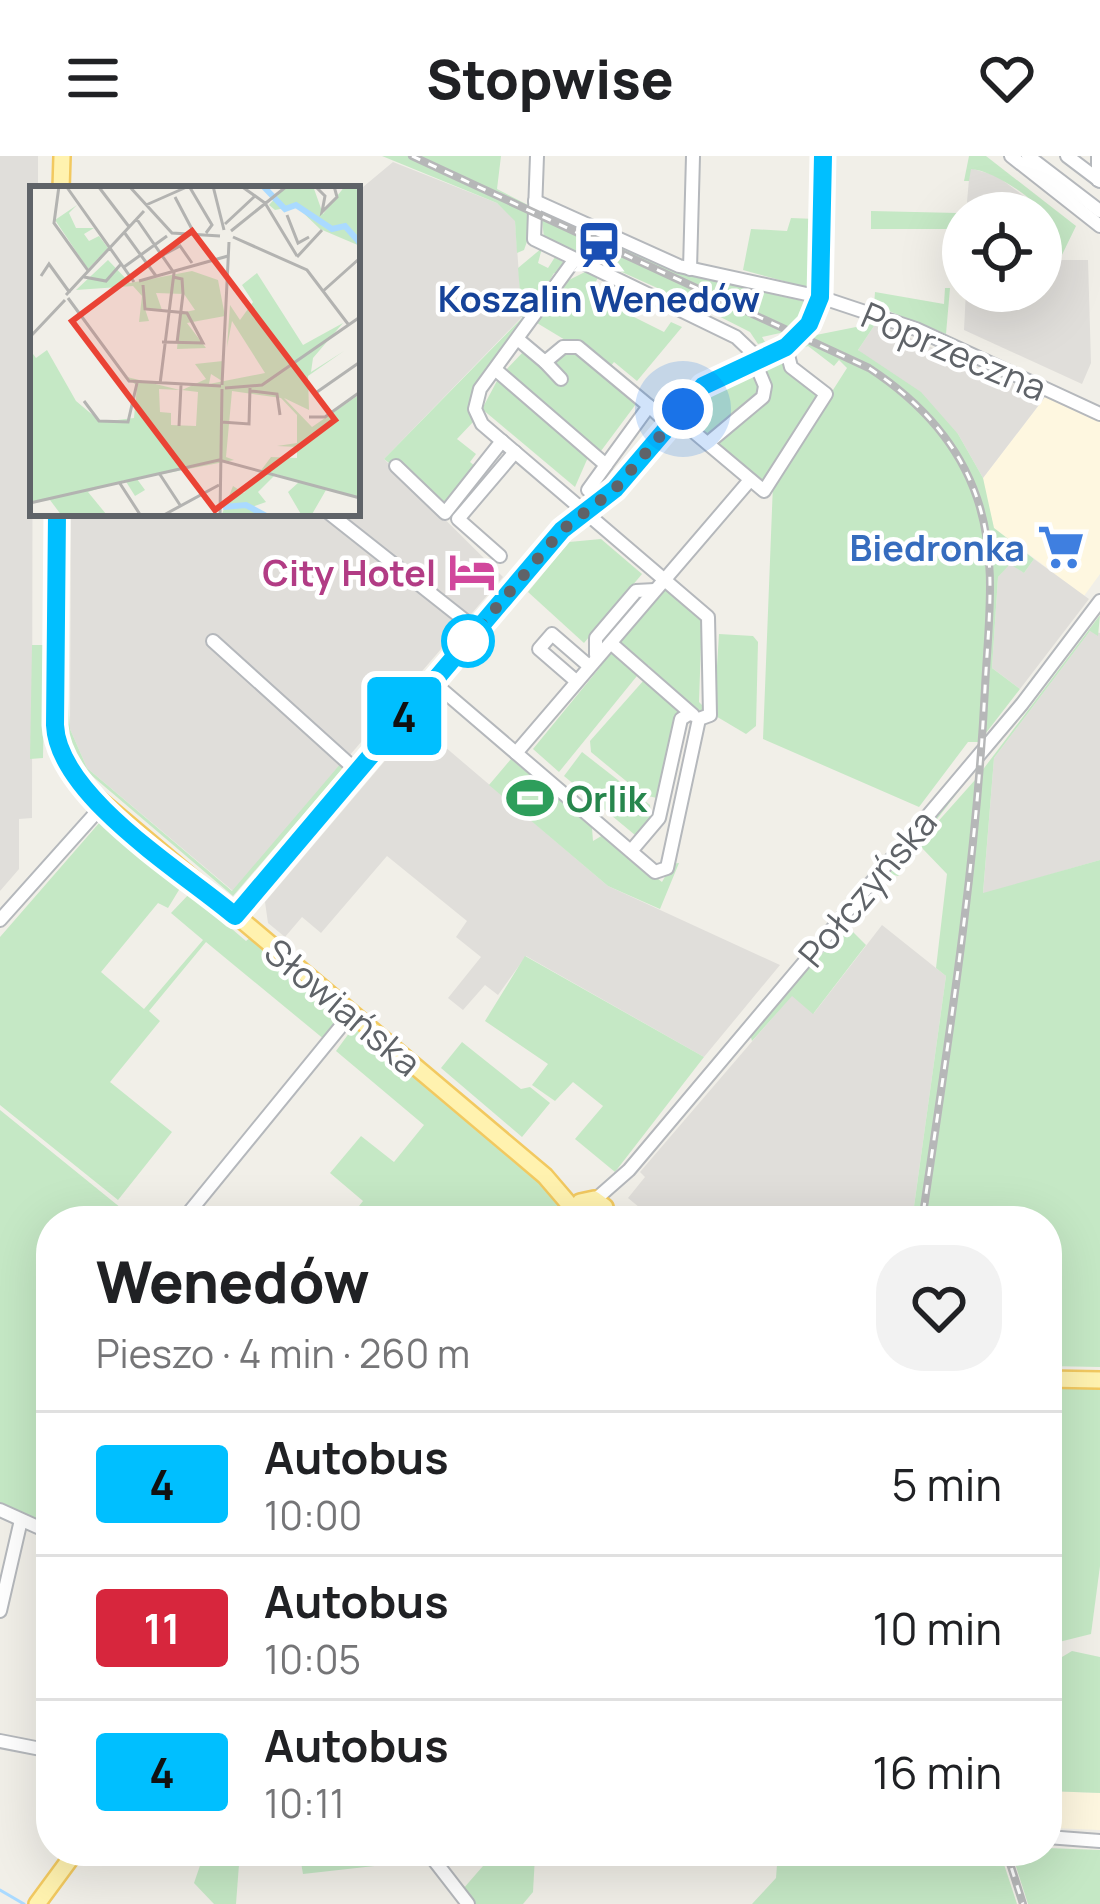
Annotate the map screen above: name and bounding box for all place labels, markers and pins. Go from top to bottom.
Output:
station icon: Koszalin Wenedów [574,220,624,270]
place label: Koszalin Wenedów [438,274,760,323]
supermarket icon: Biedronka [1036,522,1086,572]
place label: Biedronka [849,523,1025,572]
hotel icon: City Hotel [447,547,497,597]
place label: City Hotel [262,548,436,597]
unlabelled marker [443,616,493,666]
sports icon: Orlik [505,773,555,823]
place label: Orlik [566,774,649,823]

